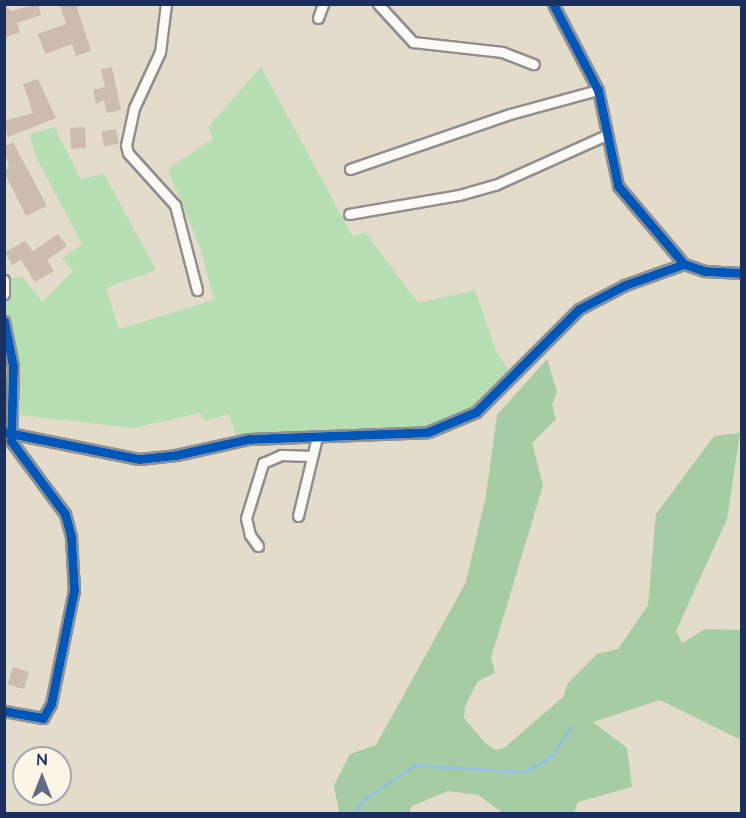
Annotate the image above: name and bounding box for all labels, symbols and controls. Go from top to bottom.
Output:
north arrow [12,746,72,806]
text: N [37,749,47,771]

